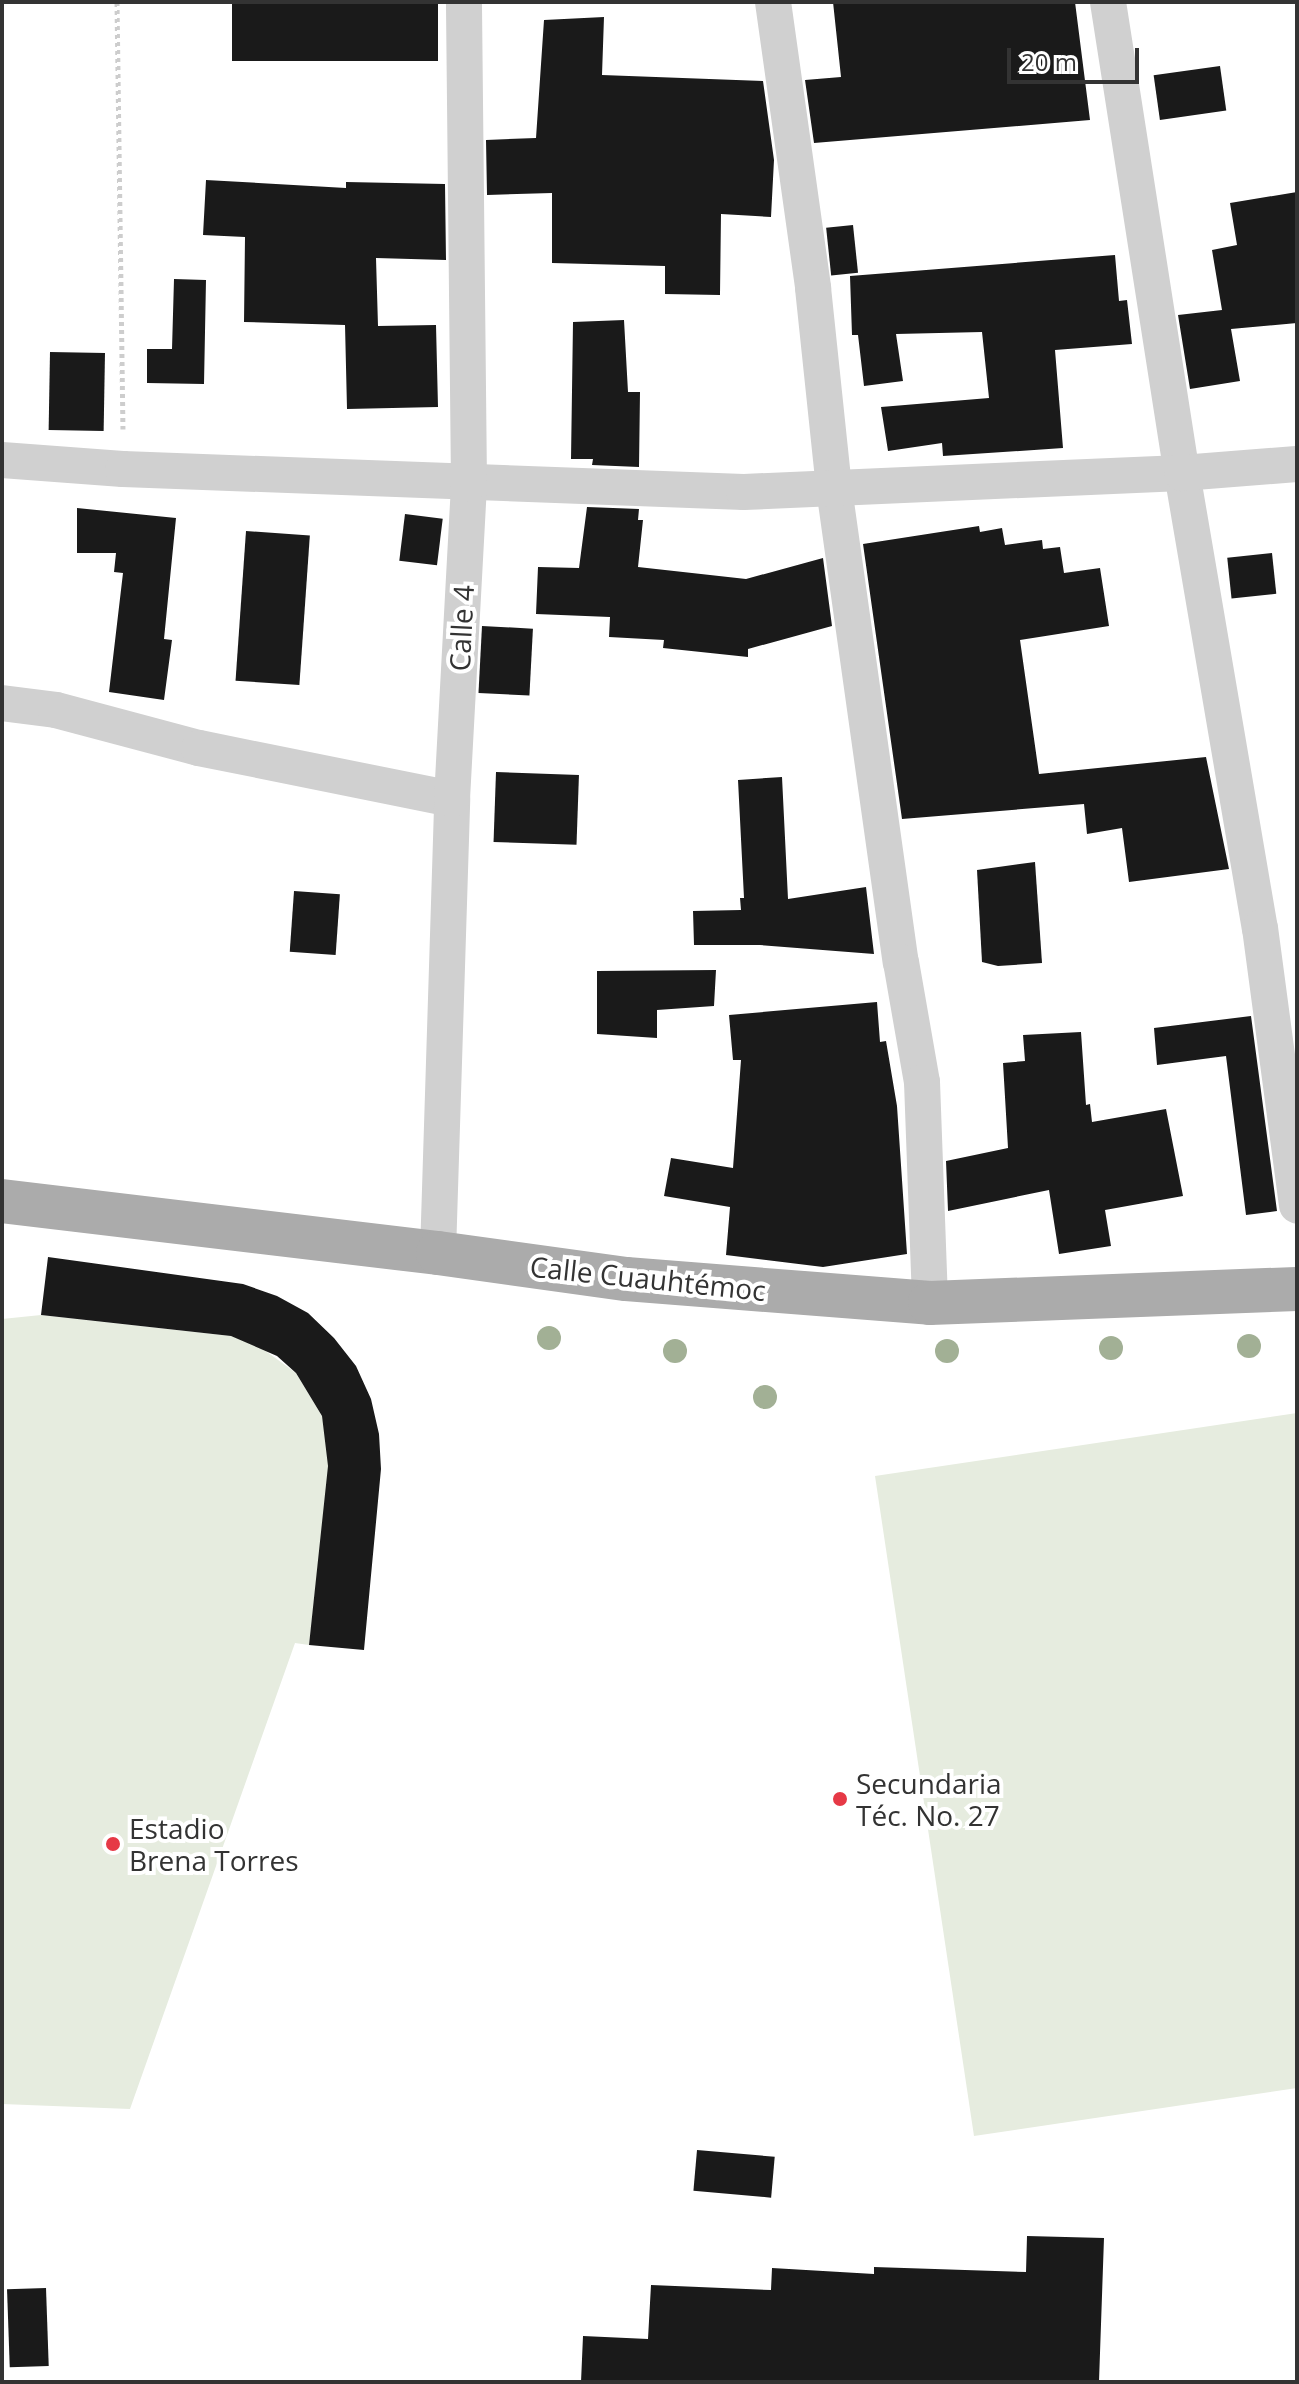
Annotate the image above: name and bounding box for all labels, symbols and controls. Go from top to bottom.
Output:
scale bar [1011,32,1143,82]
text: 20 m [1021,45,1077,78]
street label: Calle 4 [442,584,480,672]
street label: Calle Cuauhtémoc [528,1249,768,1307]
place label: Secundaria Téc. No. 27 [856,1766,1002,1832]
marker: Secundaria Téc. No. 27 [831,1790,849,1808]
place label: Estadio Brena Torres [129,1811,298,1877]
marker: Estadio Brena Torres [104,1835,122,1853]

